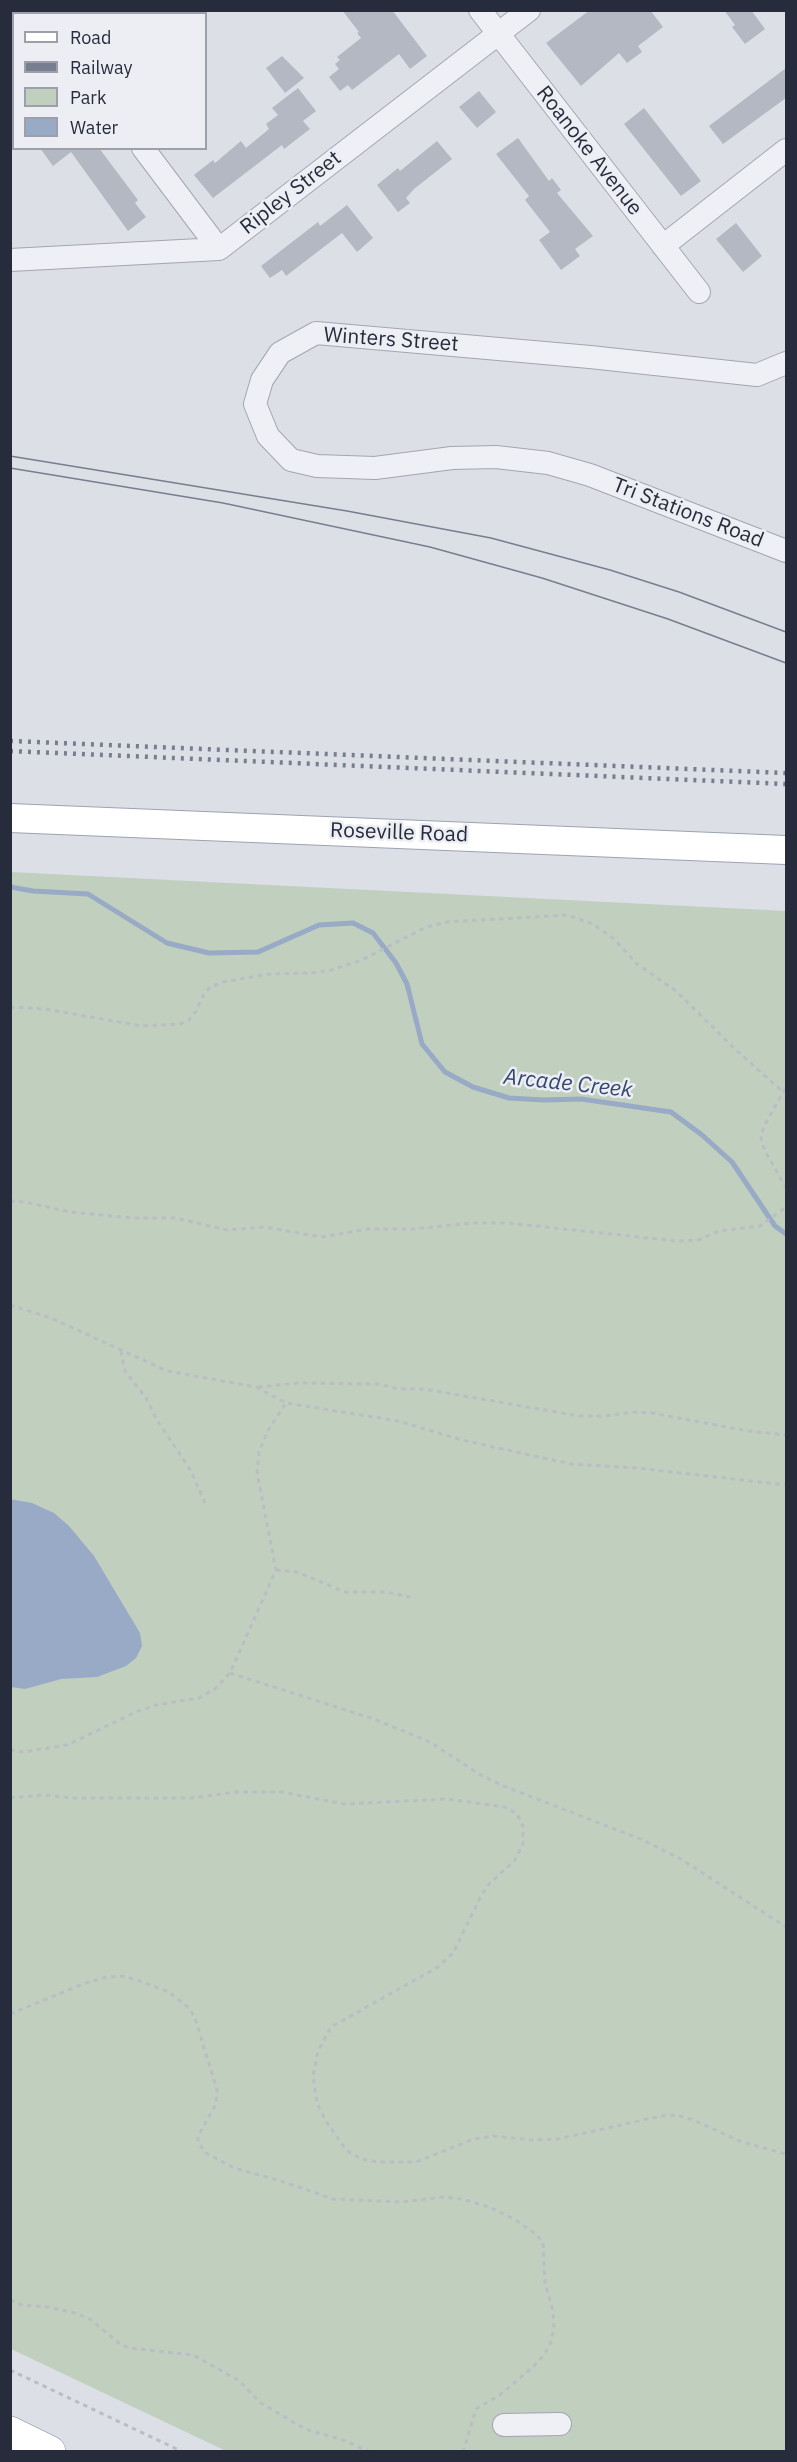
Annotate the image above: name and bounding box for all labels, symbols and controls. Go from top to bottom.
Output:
legend [12,12,207,150]
text: Road [70,26,111,49]
text: Railway [70,56,132,79]
street label: Roanoke Avenue [531,81,647,221]
text: Park [70,86,106,109]
text: Water [70,116,118,139]
street label: Ripley Street [236,146,346,240]
street label: Winters Street [323,323,459,357]
street label: Tri Stations Road [609,473,767,553]
street label: Roseville Road [330,818,468,848]
water label: Arcade Creek [502,1064,634,1104]

